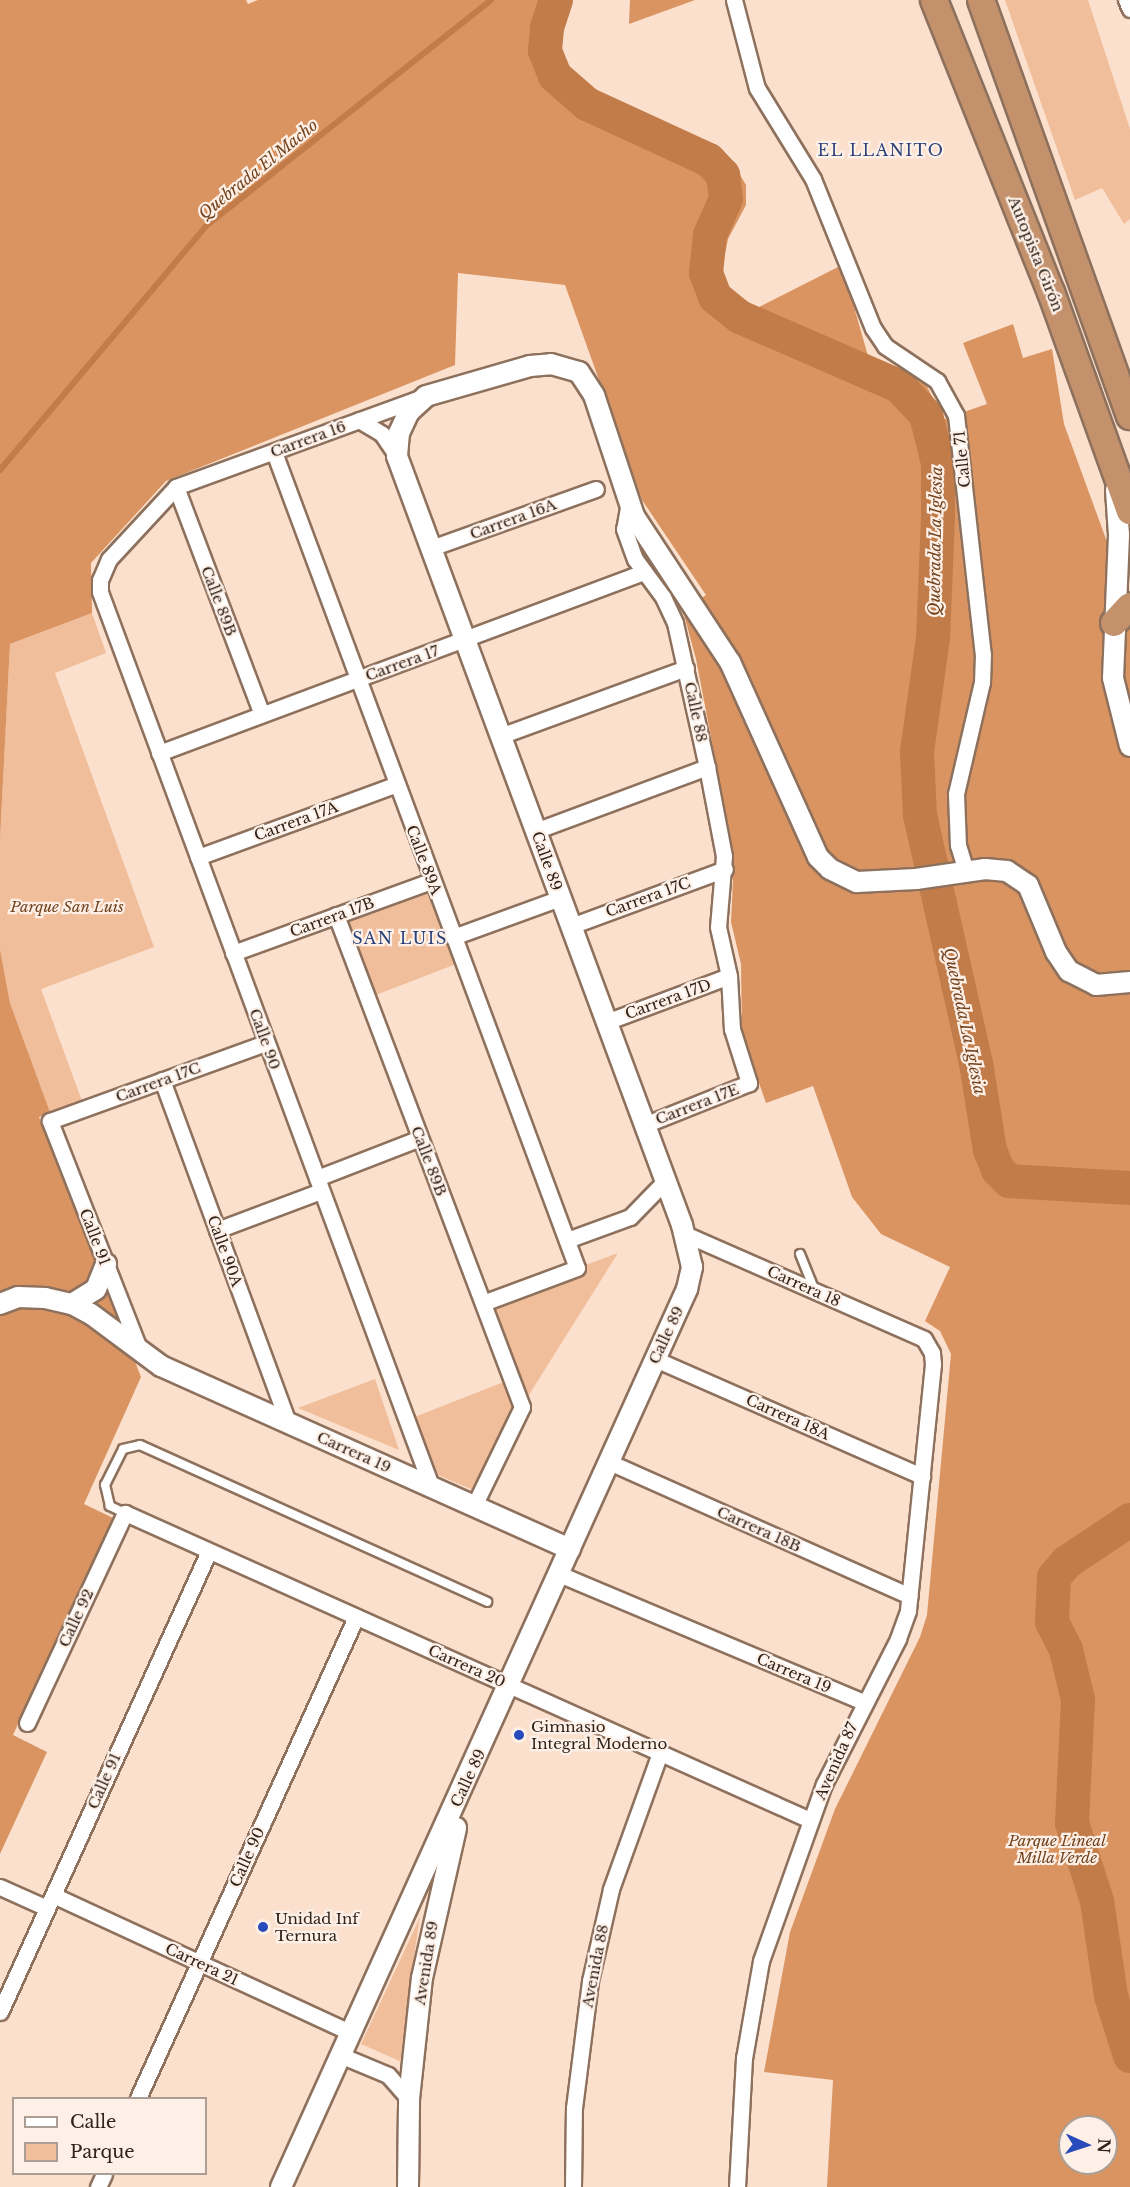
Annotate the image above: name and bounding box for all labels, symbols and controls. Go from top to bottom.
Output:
water label: Quebrada El Macho [194,115,322,223]
district label: EL LLANITO [817,140,945,160]
street label: Autopista Girón [1005,194,1067,314]
street label: Carrera 16 [268,417,348,461]
street label: Calle 71 [950,430,974,488]
water label: Quebrada La Iglesia [924,465,946,617]
street label: Carrera 16A [467,495,559,543]
street label: Calle 89B [197,564,241,638]
street label: Carrera 17 [363,641,441,685]
street label: Calle 88 [681,680,711,744]
street label: Carrera 17A [252,797,340,845]
street label: Calle 89A [403,823,445,897]
street label: Calle 89 [528,829,566,893]
street label: Carrera 17C [603,873,693,921]
street label: Carrera 17B [287,893,377,941]
park label: Parque San Luis [10,898,124,916]
district label: SAN LUIS [352,928,448,948]
water label: Quebrada La Iglesia [940,945,990,1097]
street label: Carrera 17D [622,975,714,1023]
street label: Calle 90 [246,1006,284,1072]
street label: Carrera 17C [113,1058,203,1106]
street label: Carrera 17E [653,1080,741,1128]
street label: Calle 89B [407,1124,451,1198]
street label: Calle 91 [76,1206,114,1268]
street label: Calle 90A [204,1213,246,1289]
street label: Carrera 18 [764,1262,844,1310]
street label: Calle 89 [645,1303,687,1367]
street label: Carrera 18A [743,1390,833,1444]
street label: Carrera 19 [314,1428,394,1476]
street label: Carrera 18B [714,1502,804,1556]
street label: Calle 92 [55,1586,97,1650]
street label: Carrera 20 [426,1641,508,1691]
street label: Carrera 19 [754,1649,834,1697]
place label: Gimnasio Integral Moderno [531,1717,667,1752]
street label: Avenida 87 [811,1719,861,1803]
marker: Gimnasio Integral Moderno [512,1728,526,1742]
street label: Calle 89 [447,1746,489,1810]
street label: Calle 91 [84,1750,124,1812]
street label: Calle 90 [226,1824,268,1890]
park label: Parque Lineal Milla Verde [1008,1831,1106,1866]
place label: Unidad Inf Ternura [275,1909,358,1944]
marker: Unidad Inf Ternura [256,1920,270,1934]
street label: Avenida 89 [410,1920,442,2006]
street label: Avenida 88 [578,1923,612,2009]
street label: Carrera 21 [162,1939,242,1989]
legend [12,2097,207,2175]
text: Calle [70,2111,116,2133]
north arrow [1058,2115,1118,2175]
text: N [1094,2138,1114,2154]
text: Parque [70,2141,135,2163]

